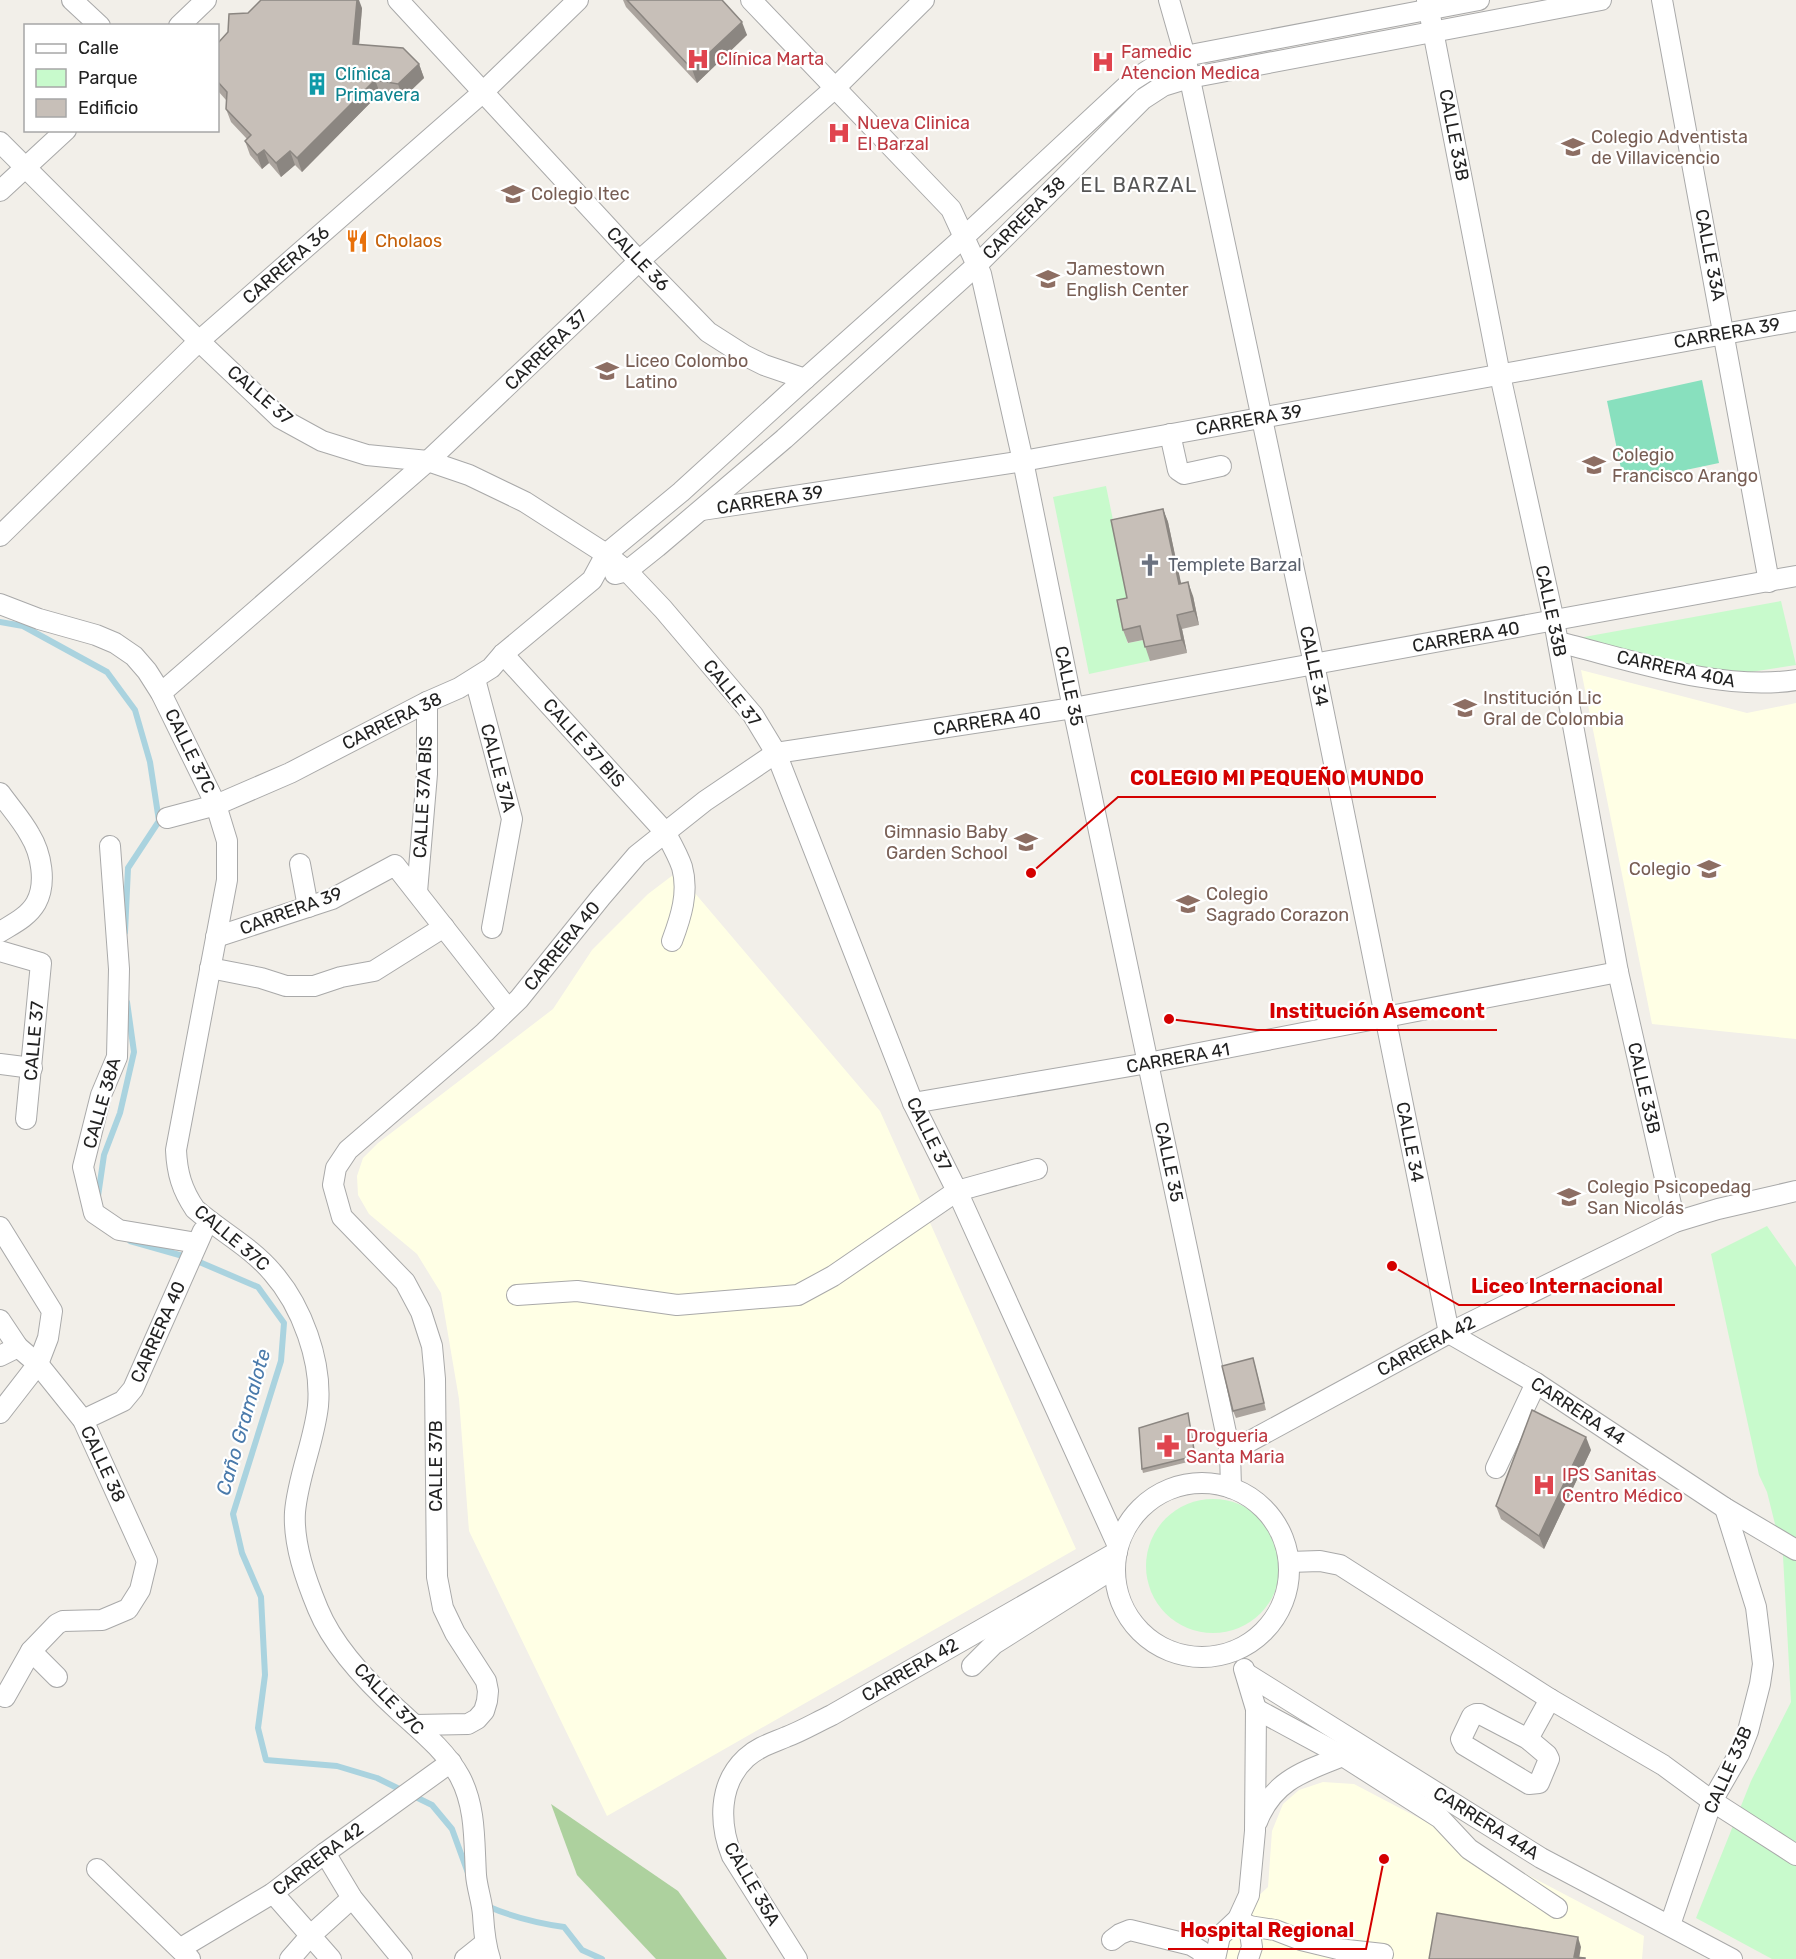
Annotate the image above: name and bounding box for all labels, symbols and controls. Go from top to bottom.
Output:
legend [24,24,219,132]
text: Calle [78,37,119,59]
place label: Famedic Atencion Medica [1121,41,1260,84]
hospital icon: Clínica Marta [685,46,711,72]
place label: Clínica Marta [716,48,824,70]
hospital icon: Famedic Atencion Medica [1090,49,1116,75]
place label: Clínica Primavera [335,63,420,106]
text: Parque [78,67,138,89]
building icon: Clínica Primavera [304,71,330,97]
street label: CALLE 33B [1434,87,1474,183]
text: Edificio [78,97,138,119]
place label: Nueva Clinica El Barzal [857,112,970,155]
hospital icon: Nueva Clinica El Barzal [826,120,852,146]
place label: Colegio Adventista de Villavicencio [1591,126,1748,169]
school or university icon: Colegio Adventista de Villavicencio [1560,134,1586,160]
street label: CARRERA 38 [978,172,1070,264]
district label: EL BARZAL [1080,173,1198,197]
school or university icon: Colegio Itec [500,181,526,207]
place label: Colegio Itec [531,183,630,205]
street label: CALLE 33A [1690,207,1730,303]
street label: CARRERA 36 [238,221,334,309]
street label: CALLE 36 [602,222,674,296]
restaurant icon: Cholaos [344,228,370,254]
place label: Cholaos [375,230,442,252]
place label: Jamestown English Center [1066,258,1189,301]
school or university icon: Jamestown English Center [1035,266,1061,292]
street label: CARRERA 37 [500,305,592,395]
street label: CARRERA 39 [1672,313,1782,353]
place label: Liceo Colombo Latino [625,350,748,393]
school or university icon: Liceo Colombo Latino [594,358,620,384]
street label: CALLE 37 [223,361,297,429]
street label: CARRERA 39 [1194,400,1304,440]
place label: Colegio Francisco Arango [1612,444,1758,487]
school or university icon: Colegio Francisco Arango [1581,452,1607,478]
street label: CARRERA 39 [715,481,825,519]
church icon: Templete Barzal [1137,552,1163,578]
place label: Templete Barzal [1168,554,1302,576]
street label: CALLE 33B [1531,563,1571,659]
street label: CARRERA 40 [1411,617,1521,657]
street label: CALLE 34 [1295,624,1333,708]
street label: CALLE 35 [1050,644,1088,728]
street label: CARRERA 40A [1615,646,1737,692]
street label: CALLE 37 [698,655,766,731]
street label: CARRERA 38 [338,687,446,755]
place label: Institución Lic Gral de Colombia [1483,687,1624,730]
street label: CALLE 37 BIS [538,694,630,792]
school or university icon: Institución Lic Gral de Colombia [1452,695,1478,721]
street label: CARRERA 40 [932,702,1042,740]
street label: CALLE 37C [160,705,220,797]
street label: CALLE 37A [476,721,520,815]
street label: CALLE 37A BIS [409,735,437,859]
callout: COLEGIO MI PEQUEÑO MUNDO [1118,759,1436,797]
text: COLEGIO MI PEQUEÑO MUNDO [1130,766,1424,790]
place label: Gimnasio Baby Garden School [884,821,1008,864]
school or university icon: Gimnasio Baby Garden School [1013,829,1039,855]
school or university icon: Colegio [1696,856,1722,882]
place label: Colegio [1629,858,1691,880]
street label: CARRERA 39 [237,882,345,940]
place label: Colegio Sagrado Corazon [1206,883,1349,926]
school or university icon: Colegio Sagrado Corazon [1175,891,1201,917]
street label: CARRERA 40 [519,897,605,995]
callout: Institución Asemcont [1257,992,1497,1030]
text: Institución Asemcont [1269,999,1485,1023]
street label: CALLE 37 [20,1000,48,1082]
street label: CARRERA 41 [1125,1038,1231,1078]
street label: CALLE 33B [1623,1040,1665,1136]
street label: CALLE 38A [78,1055,126,1151]
street label: CALLE 37 [902,1093,956,1175]
street label: CALLE 34 [1391,1100,1429,1184]
street label: CALLE 35 [1150,1120,1188,1204]
place label: Colegio Psicopedag San Nicolás [1587,1176,1751,1219]
school or university icon: Colegio Psicopedag San Nicolás [1556,1184,1582,1210]
street label: CALLE 37C [190,1200,274,1276]
callout: Liceo Internacional [1459,1267,1675,1305]
text: Liceo Internacional [1471,1274,1663,1298]
street label: CARRERA 40 [126,1278,190,1386]
street label: CARRERA 42 [1373,1311,1479,1381]
water label: Caño Gramalote [211,1346,275,1498]
street label: CARRERA 44 [1526,1372,1630,1450]
street label: CALLE 37B [425,1420,447,1512]
street label: CALLE 38 [76,1422,130,1506]
place label: Drogueria Santa Maria [1186,1425,1285,1468]
pharmacy icon: Drogueria Santa Maria [1155,1433,1181,1459]
place label: IPS Sanitas Centro Médico [1562,1464,1683,1507]
hospital icon: IPS Sanitas Centro Médico [1531,1472,1557,1498]
street label: CARRERA 42 [858,1633,962,1707]
street label: CALLE 37C [349,1658,429,1740]
street label: CALLE 33B [1699,1723,1757,1817]
street label: CARRERA 44A [1429,1782,1543,1864]
street label: CARRERA 42 [268,1818,368,1900]
street label: CALLE 35A [719,1838,785,1930]
callout: Hospital Regional [1168,1911,1366,1949]
text: Hospital Regional [1180,1918,1354,1942]

